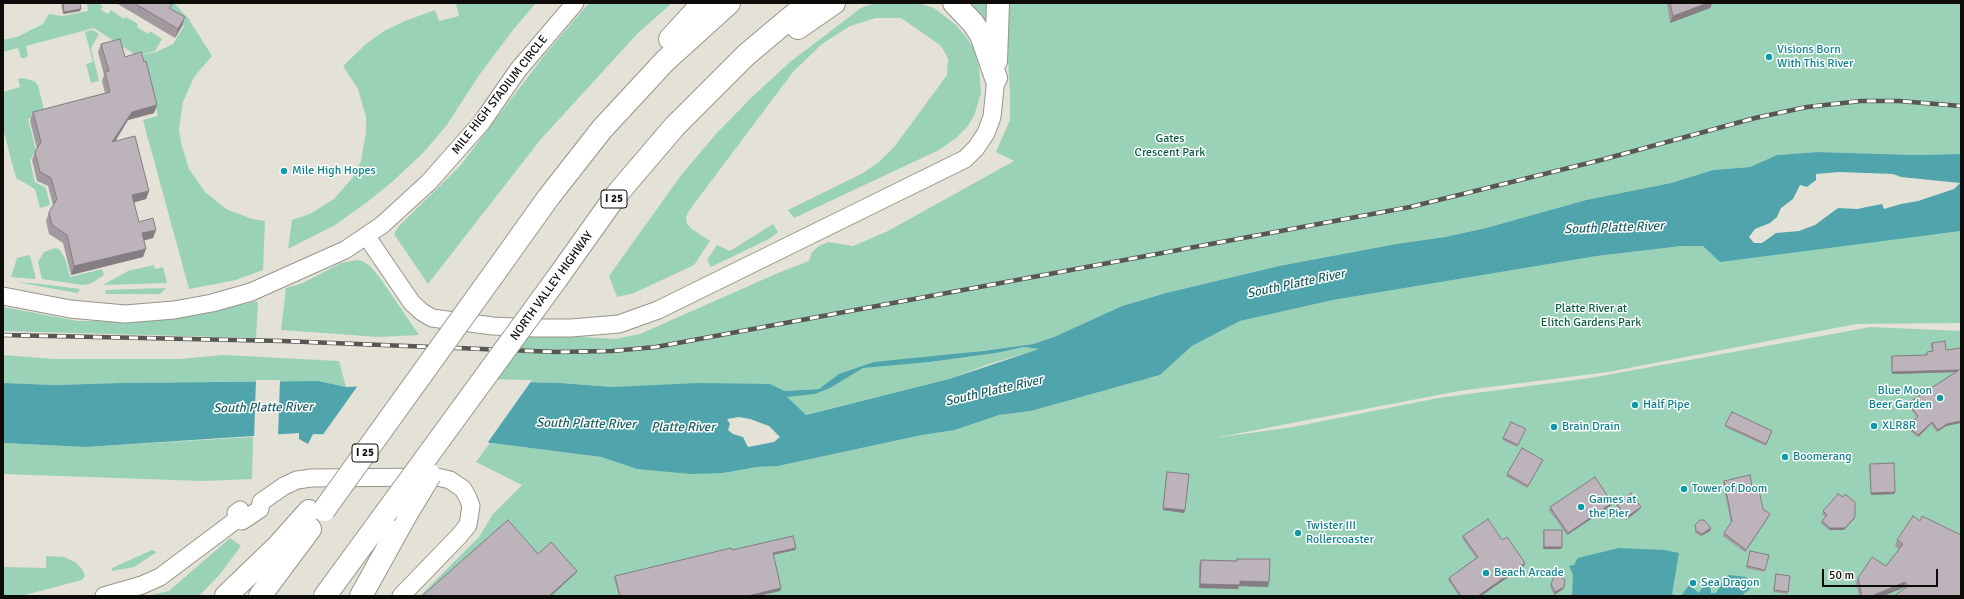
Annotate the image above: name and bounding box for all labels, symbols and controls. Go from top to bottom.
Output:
street label: MILE HIGH STADIUM CIRCLE [449,33,551,157]
place label: Visions Born With This River [1777,43,1853,71]
marker: Visions Born With This River [1764,52,1774,62]
park label: Gates Crescent Park [1135,132,1205,160]
place label: Mile High Hopes [292,164,376,178]
marker: Mile High Hopes [279,166,289,176]
road number: I 25 [601,190,627,208]
water label: South Platte River [1564,218,1664,238]
street label: NORTH VALLEY HIGHWAY [508,229,596,343]
water label: South Platte River [1246,266,1346,302]
park label: Platte River at Elitch Gardens Park [1541,302,1641,330]
water label: South Platte River [944,372,1044,410]
place label: Blue Moon Beer Garden [1869,384,1932,412]
marker: Blue Moon Beer Garden [1935,393,1945,403]
place label: Half Pipe [1643,398,1690,412]
water label: South Platte River [213,399,313,417]
marker: Half Pipe [1630,400,1640,410]
water label: South Platte River [536,415,636,433]
place label: XLR8R [1882,419,1916,433]
water label: Platte River [651,420,715,436]
place label: Brain Drain [1562,420,1620,434]
marker: XLR8R [1869,421,1879,431]
marker: Brain Drain [1549,422,1559,432]
road number: I 25 [352,444,378,462]
place label: Boomerang [1793,450,1852,464]
marker: Boomerang [1780,452,1790,462]
place label: Tower of Doom [1692,482,1767,496]
marker: Tower of Doom [1679,484,1689,494]
place label: Games at the Pier [1589,493,1636,521]
marker: Games at the Pier [1576,502,1586,512]
place label: Twister III Rollercoaster [1306,519,1374,547]
marker: Twister III Rollercoaster [1293,528,1303,538]
scale bar [1824,561,1940,587]
place label: Beach Arcade [1494,566,1564,580]
marker: Beach Arcade [1481,568,1491,578]
text: 50 m [1829,568,1854,583]
place label: Sea Dragon [1701,576,1760,590]
marker: Sea Dragon [1688,578,1698,588]

